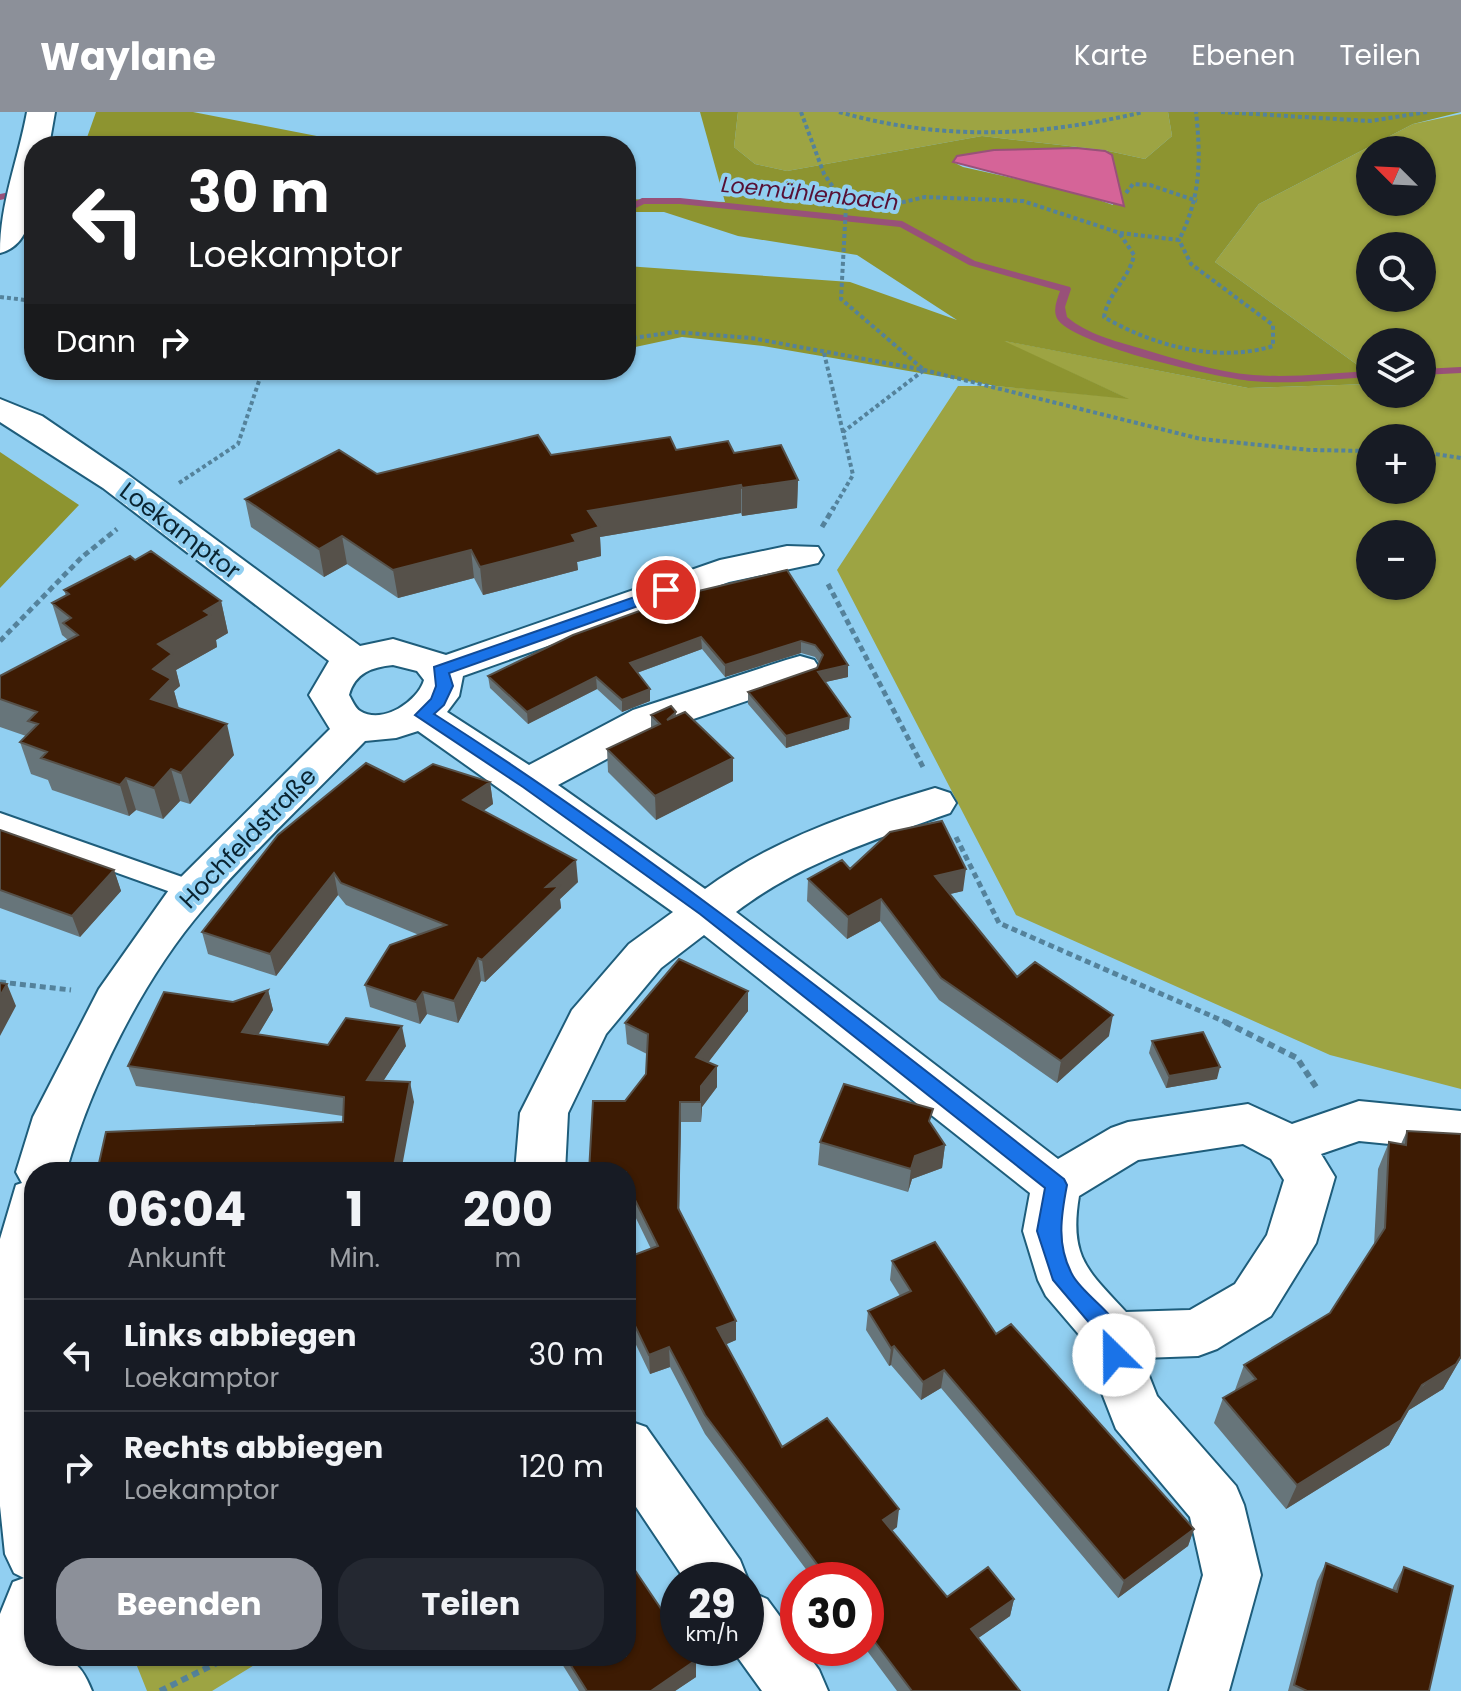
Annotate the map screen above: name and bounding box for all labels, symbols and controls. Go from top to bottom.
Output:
text: Waylane [40,30,216,83]
text: Karte [1074,36,1148,75]
text: Ebenen [1192,36,1295,75]
text: Teilen [1339,36,1421,75]
north arrow [1356,136,1436,216]
map controls [1356,136,1436,600]
text: 30 m [188,153,330,232]
icon: left [56,168,160,272]
water label: Loemühlenbach [720,169,900,218]
text: Loekamptor [188,229,403,280]
button: search [1356,232,1436,312]
text: Dann [56,320,136,363]
icon: right [152,320,196,364]
button: layers [1356,328,1436,408]
button: + [1356,424,1436,504]
street label: Loekamptor [113,474,247,587]
button: − [1356,520,1436,600]
pin [632,556,700,624]
icon: arrive [644,568,688,612]
street label: Hochfeldstraße [172,760,324,915]
text: 06:04 [107,1176,246,1243]
text: 1 [346,1176,364,1243]
text: 200 [463,1176,553,1243]
text: Ankunft [127,1240,226,1276]
text: Min. [329,1240,380,1276]
text: m [495,1240,521,1276]
position arrow [1072,1313,1156,1397]
text: Links abbiegen [124,1314,357,1357]
icon: left [56,1333,100,1377]
text: 30 m [529,1333,604,1376]
text: Loekamptor [124,1360,279,1396]
text: Rechts abbiegen [124,1426,383,1469]
icon: right [56,1445,100,1489]
text: 120 m [519,1445,604,1488]
text: Loekamptor [124,1472,279,1508]
button: Beenden [56,1558,322,1650]
button: Teilen [338,1558,604,1650]
speed limit sign: 30 [780,1562,884,1666]
text: 29 [688,1576,736,1632]
text: km/h [685,1620,739,1648]

